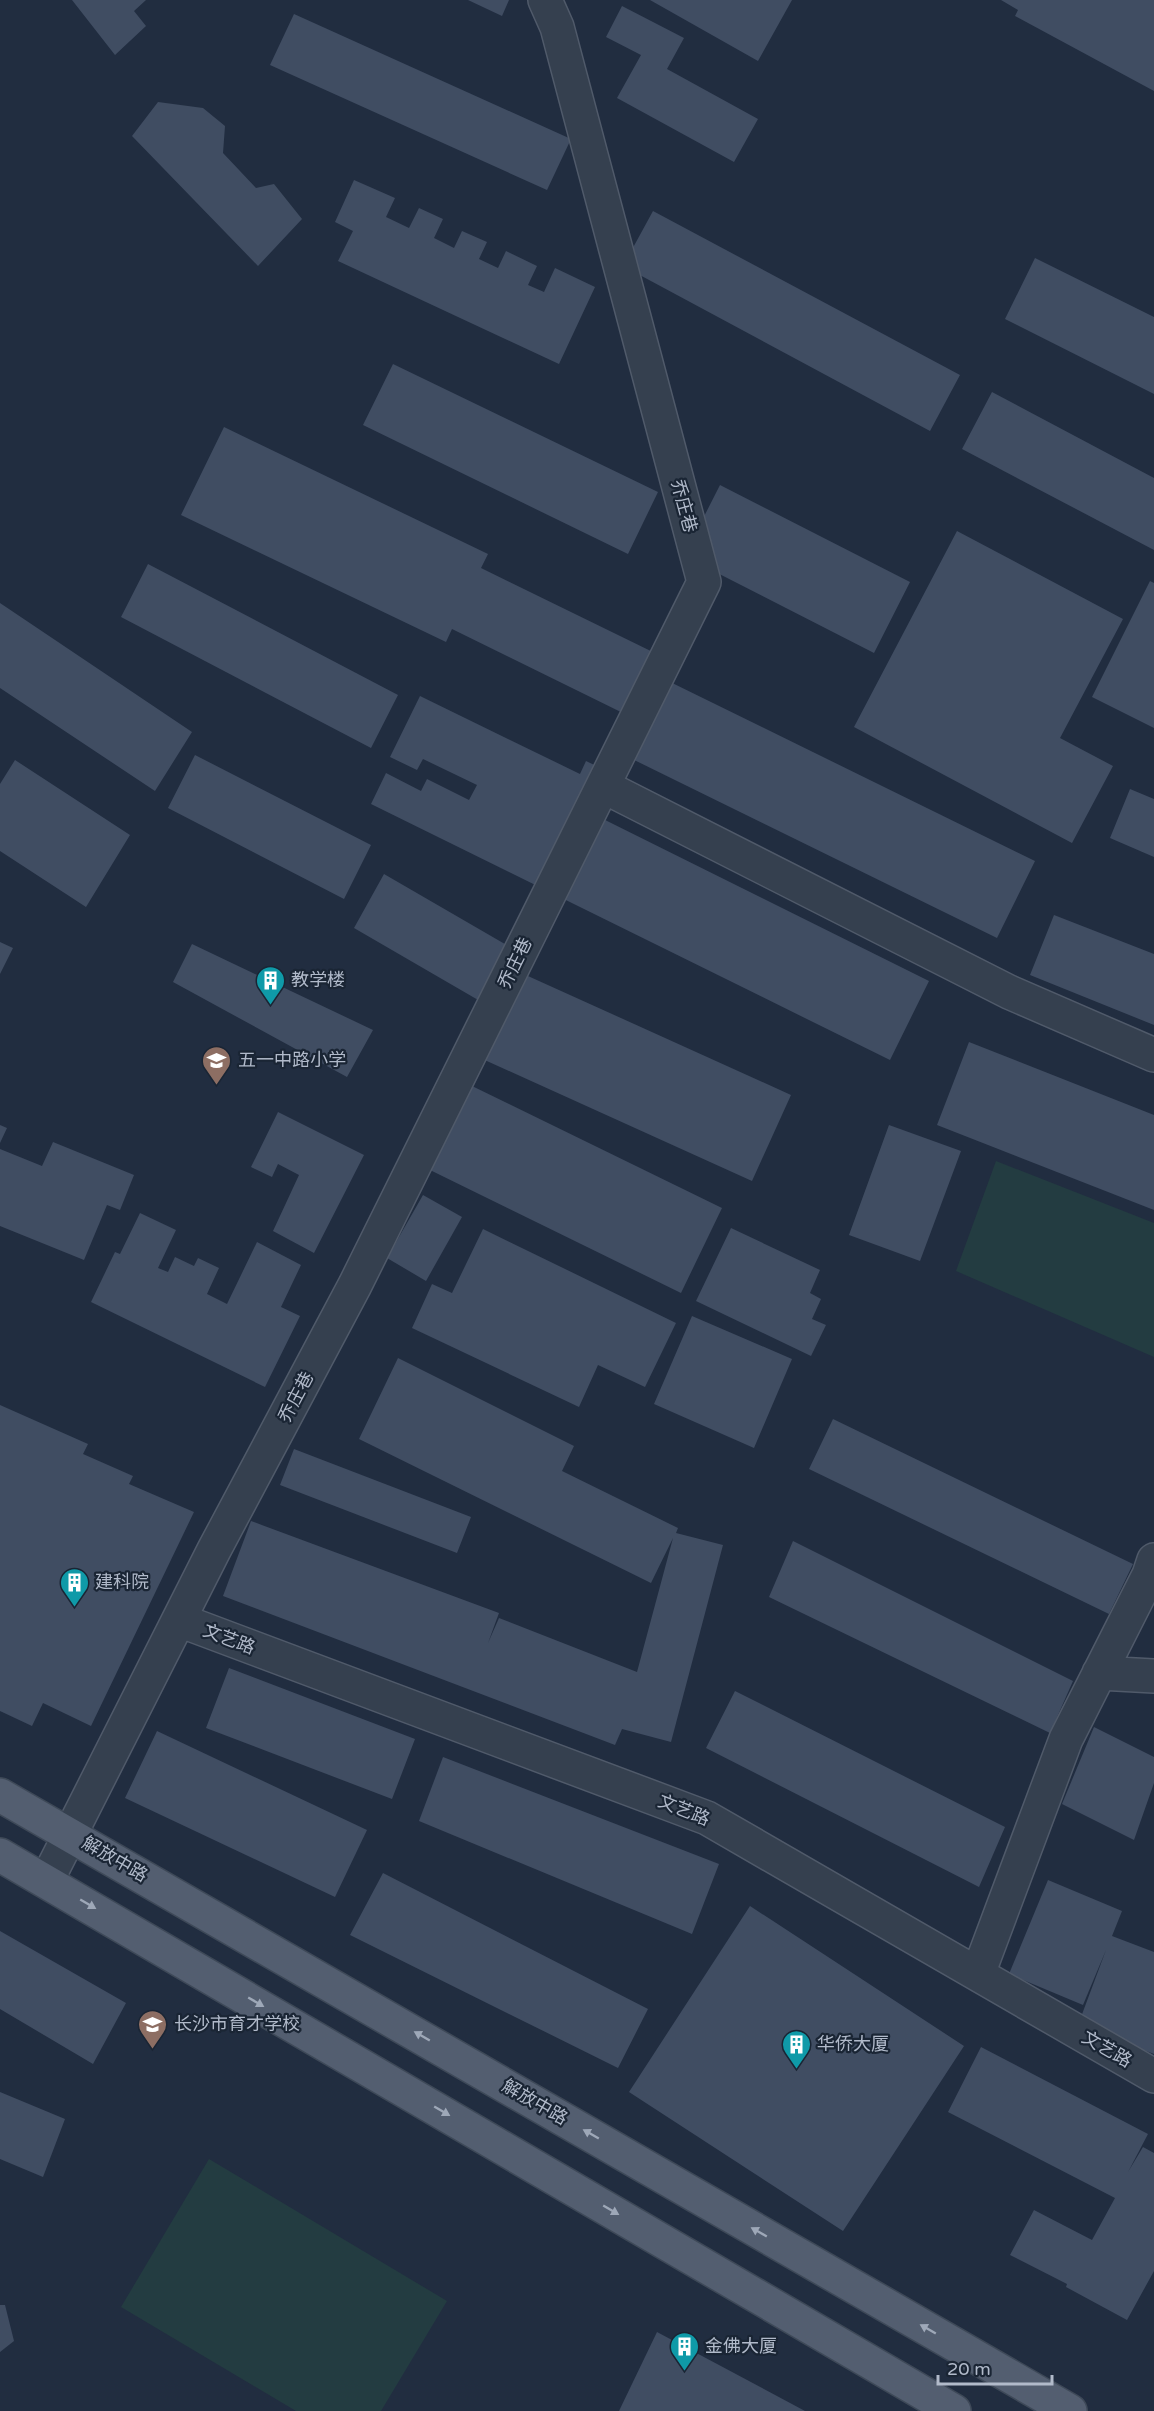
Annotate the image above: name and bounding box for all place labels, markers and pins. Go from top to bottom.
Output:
building icon: 教学楼 [254,964,286,1006]
place label: 教学楼 [291,969,345,991]
school or university icon: 五一中路小学 [201,1044,233,1086]
place label: 五一中路小学 [238,1049,346,1071]
building icon: 建科院 [58,1566,90,1608]
place label: 建科院 [95,1571,149,1593]
school or university icon: 长沙市育才学校 [137,2008,169,2050]
place label: 长沙市育才学校 [174,2013,300,2035]
building icon: 华侨大厦 [780,2028,812,2070]
place label: 华侨大厦 [817,2033,889,2055]
building icon: 金佛大厦 [668,2330,700,2372]
place label: 金佛大厦 [705,2335,777,2357]

